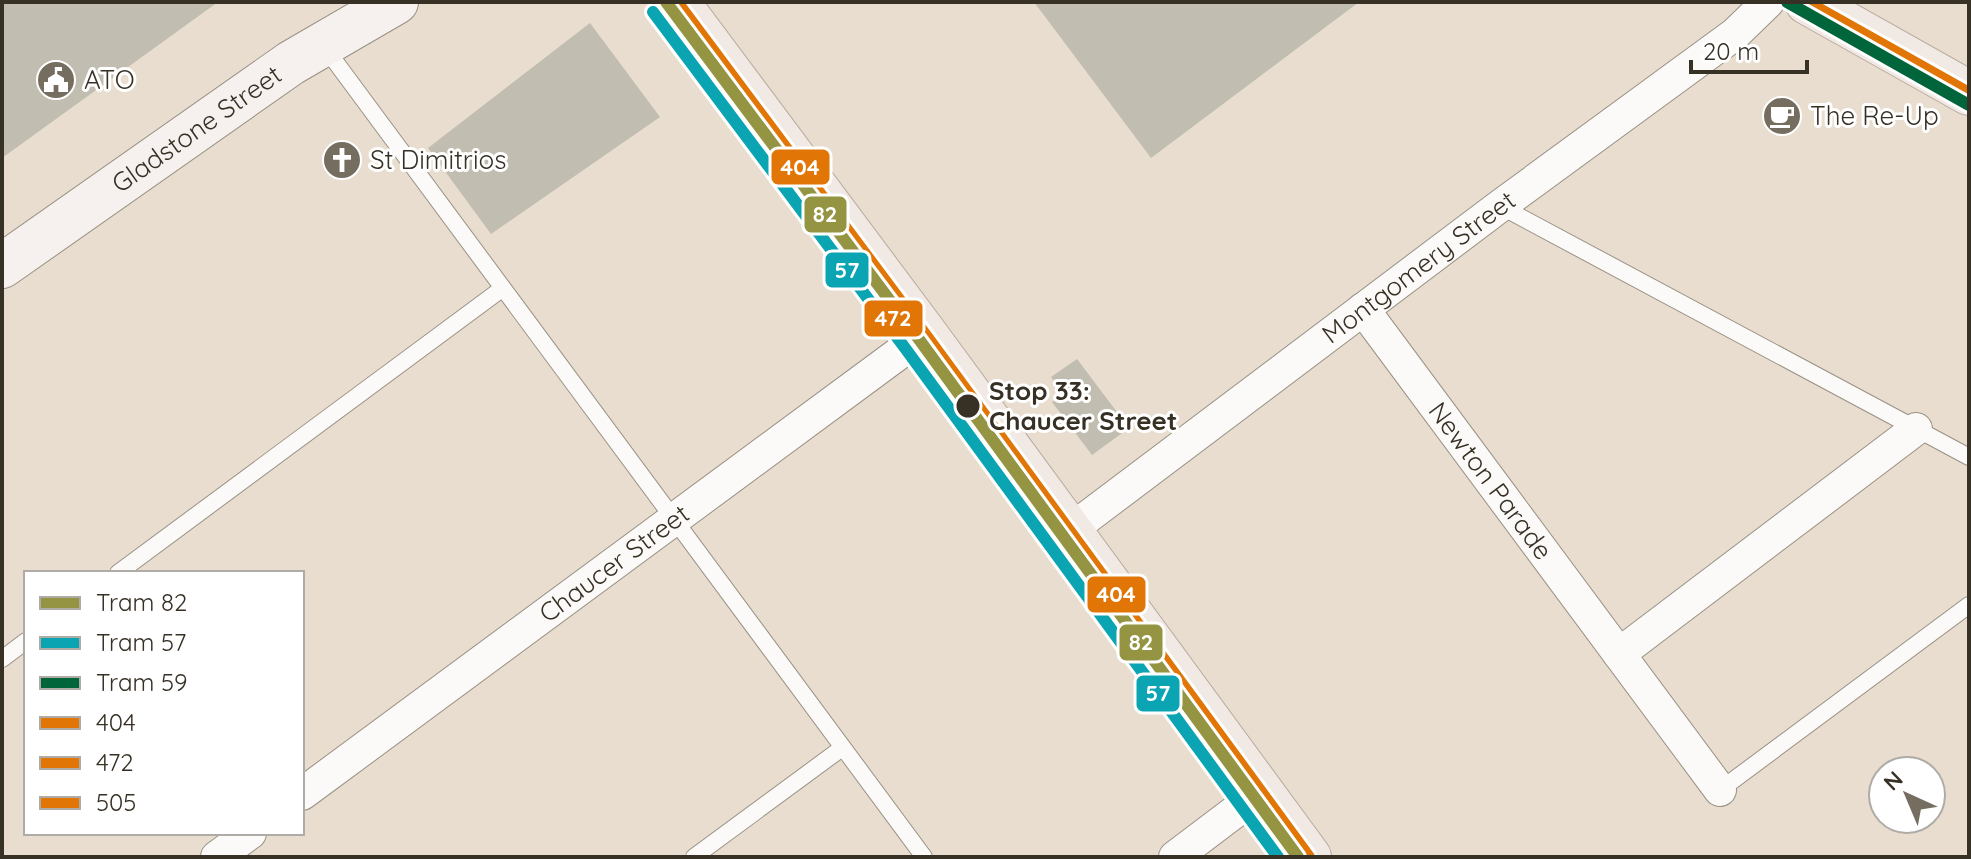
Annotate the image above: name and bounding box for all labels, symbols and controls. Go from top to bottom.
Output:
scale bar [1691,24,1807,74]
text: 20 m [1703,36,1759,66]
street label: Gladstone Street [105,58,288,200]
public building icon: ATO [35,59,77,101]
place label: ATO [84,63,135,96]
cafe icon: The Re-Up [1761,95,1803,137]
place label: The Re-Up [1810,99,1939,132]
church icon: St Dimitrios [321,139,363,181]
place label: St Dimitrios [370,143,506,176]
line badge: 404 [770,148,831,186]
text: 404 [780,153,820,181]
street label: Montgomery Street [1315,183,1522,350]
line badge: 82 [803,195,848,234]
text: 82 [813,200,837,228]
line badge: 57 [824,251,870,289]
text: 57 [835,256,859,284]
line badge: 472 [863,299,924,338]
text: 472 [875,304,911,332]
place label: Stop 33: Chaucer Street [989,374,1177,437]
marker: Stop 33: Chaucer Street [954,392,982,420]
street label: Newton Parade [1422,395,1560,566]
street label: Chaucer Street [532,497,695,629]
legend [24,571,304,835]
line badge: 404 [1086,575,1147,614]
text: 404 [1096,580,1136,608]
text: Tram 82 [96,587,187,617]
line badge: 82 [1118,623,1164,662]
text: Tram 57 [96,627,186,657]
text: 82 [1129,628,1153,656]
text: Tram 59 [96,667,187,697]
line badge: 57 [1135,674,1181,713]
text: 57 [1146,679,1170,707]
text: 404 [96,707,136,737]
text: 472 [96,747,134,777]
north arrow [1867,755,1947,835]
text: N [1878,765,1909,796]
text: 505 [96,787,136,817]

